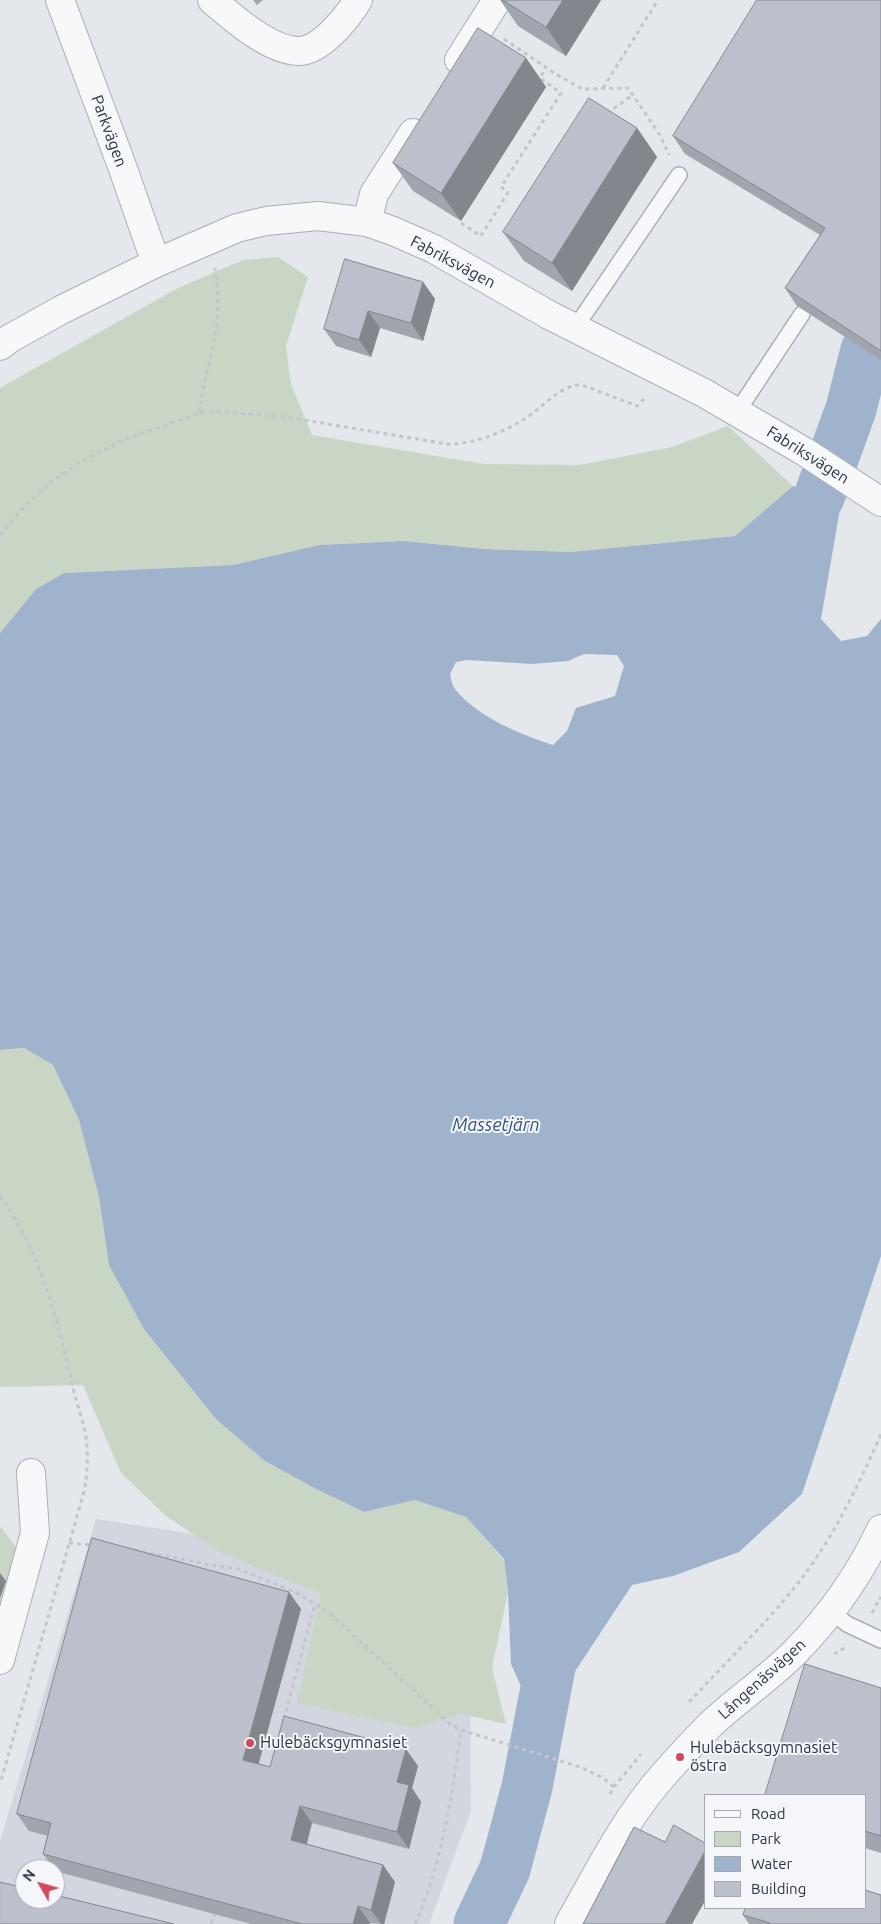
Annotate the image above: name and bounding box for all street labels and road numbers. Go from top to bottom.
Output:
street label: Parkvägen [87,92,131,170]
street label: Fabriksvägen [407,232,499,292]
street label: Fabriksvägen [763,422,853,488]
street label: Långenäsvägen [714,1635,810,1723]

